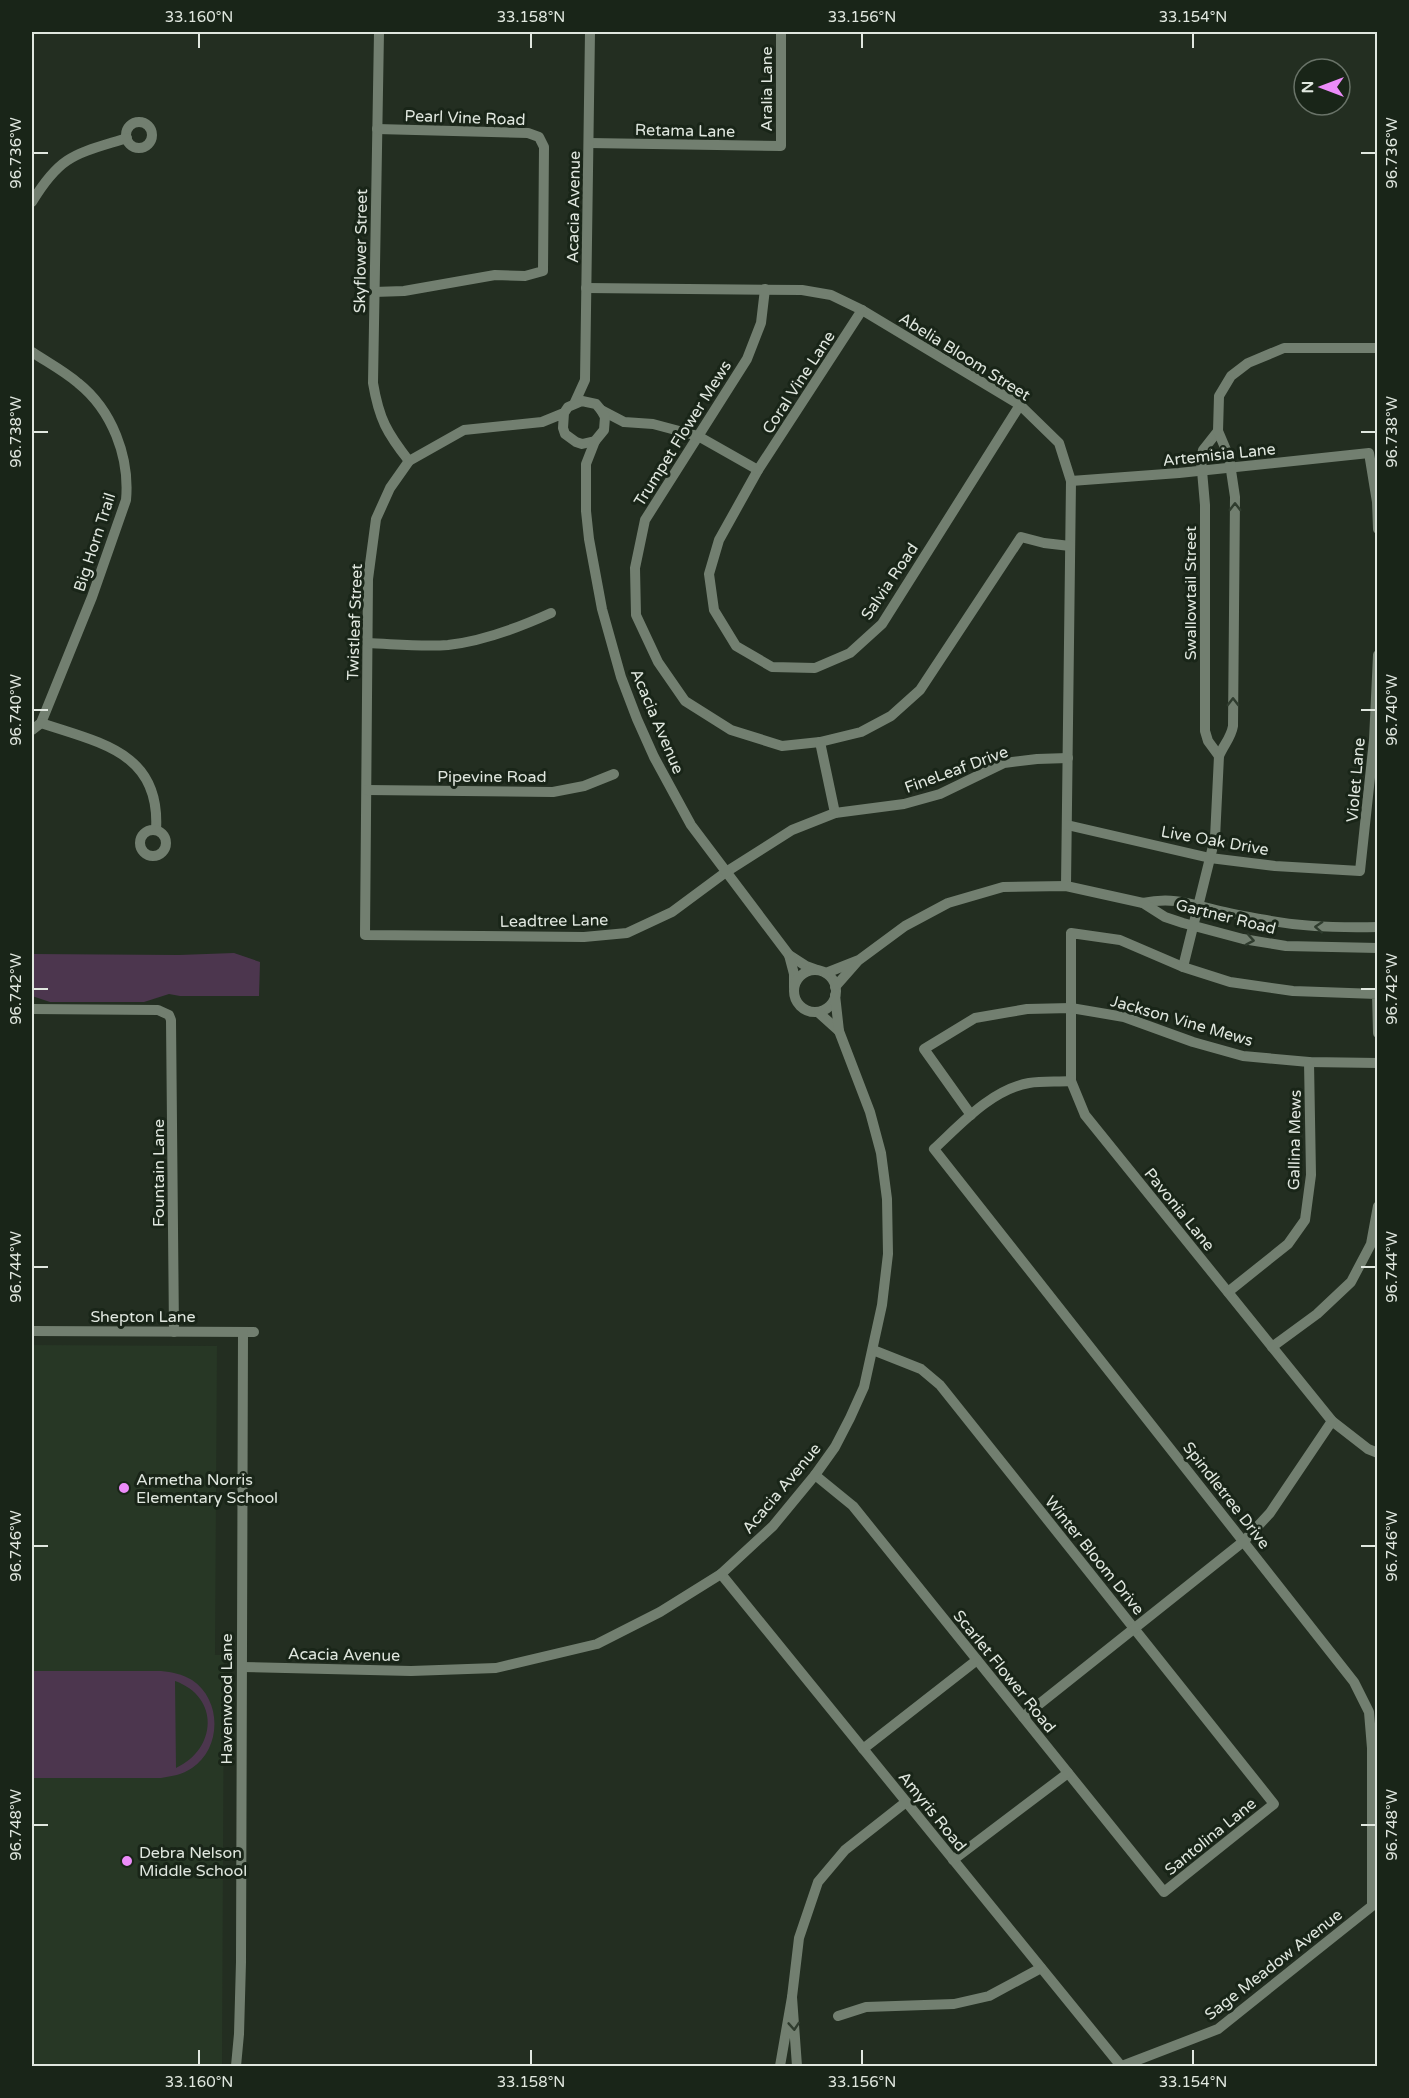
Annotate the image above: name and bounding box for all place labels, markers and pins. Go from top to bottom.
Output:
place label: Armetha Norris Elementary School [136,1470,278,1508]
marker: Armetha Norris Elementary School [117,1481,131,1495]
place label: Debra Nelson Middle School [139,1843,247,1881]
marker: Debra Nelson Middle School [120,1854,134,1868]

